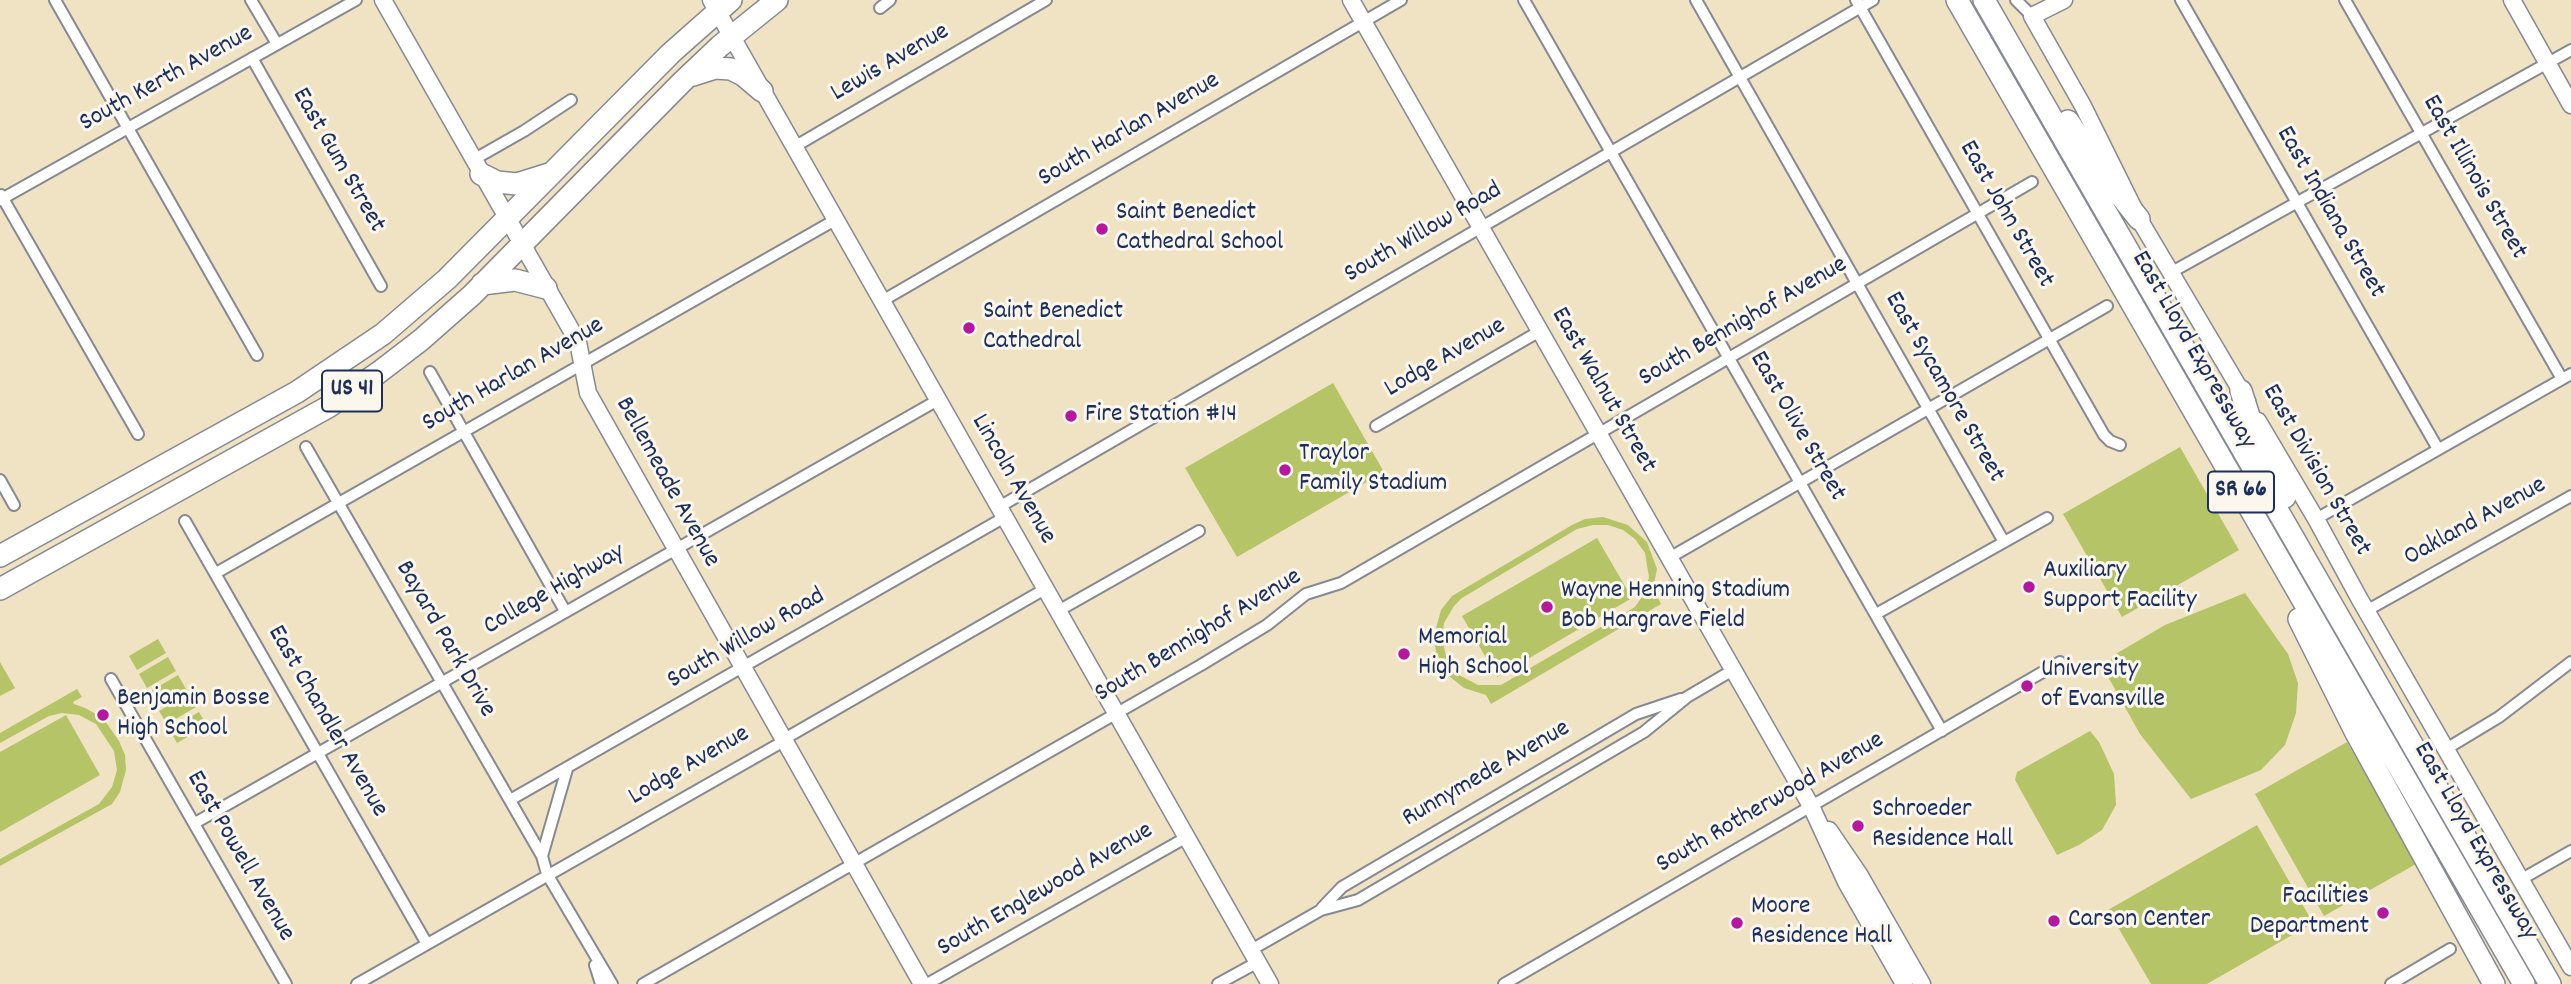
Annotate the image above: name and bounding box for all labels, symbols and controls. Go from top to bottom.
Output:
street label: Lewis Avenue [826,18,956,110]
street label: South Kerth Avenue [75,19,259,141]
street label: South Harlan Avenue [1034,66,1226,196]
street label: East Gum Street [283,83,391,239]
street label: East Illinois Street [2413,90,2533,266]
street label: East Indiana Street [2267,122,2391,304]
street label: East John Street [1950,136,2060,294]
street label: South Willow Road [1340,176,1508,292]
place label: Saint Benedict Cathedral School [1116,198,1283,260]
marker: Saint Benedict Cathedral School [1094,221,1110,237]
street label: East Lloyd Expressway [2123,246,2261,456]
street label: South Bennighof Avenue [1634,251,1854,395]
street label: East Sycamore Street [1876,287,2010,489]
place label: Saint Benedict Cathedral [983,297,1123,358]
street label: East Walnut Street [1542,303,1662,479]
street label: South Harlan Avenue [418,311,610,441]
street label: Lodge Avenue [1380,312,1512,406]
marker: Saint Benedict Cathedral [961,320,977,336]
street label: East Olive Street [1741,347,1851,507]
road number: US 41 [322,370,382,412]
street label: East Division Street [2253,380,2377,562]
street label: Bellemeade Avenue [606,392,726,574]
place label: Fire Station #14 [1085,400,1237,432]
marker: Fire Station #14 [1063,408,1079,424]
street label: Lincoln Avenue [962,410,1062,550]
place label: Traylor Family Stadium [1299,439,1447,500]
marker: Traylor Family Stadium [1277,462,1293,478]
street label: Oakland Avenue [2400,471,2552,575]
road number: SR 66 [2208,472,2274,512]
street label: College Highway [479,538,631,644]
street label: Bayard Park Drive [387,556,501,724]
place label: Auxiliary Support Facility [2043,556,2196,618]
street label: South Bennighof Avenue [1090,563,1308,711]
place label: Wayne Henning Stadium Bob Hargrave Field [1561,576,1790,638]
marker: Auxiliary Support Facility [2021,579,2037,595]
street label: South Willow Road [663,582,831,698]
marker: Wayne Henning Stadium Bob Hargrave Field [1539,599,1555,615]
street label: East Chandler Avenue [258,621,394,823]
place label: Memorial High School [1418,623,1528,684]
marker: Memorial High School [1396,646,1412,662]
place label: University of Evansville [2041,655,2165,716]
marker: University of Evansville [2019,678,2035,694]
place label: Benjamin Bosse High School [117,684,270,746]
marker: Benjamin Bosse High School [95,707,111,723]
street label: Runnymede Avenue [1398,714,1576,836]
street label: Lodge Avenue [624,720,756,814]
street label: South Rotherwood Avenue [1652,726,1890,882]
street label: East Lloyd Expressway [2405,737,2543,947]
street label: East Powell Avenue [178,766,300,948]
place label: Schroeder Residence Hall [1872,795,2013,856]
street label: South Englewood Avenue [933,817,1159,965]
marker: Schroeder Residence Hall [1850,818,1866,834]
place label: Facilities Department [2250,882,2369,944]
place label: Moore Residence Hall [1751,892,1892,954]
place label: Carson Center [2068,905,2210,937]
marker: Facilities Department [2375,905,2391,921]
marker: Carson Center [2046,913,2062,929]
marker: Moore Residence Hall [1729,915,1745,931]

